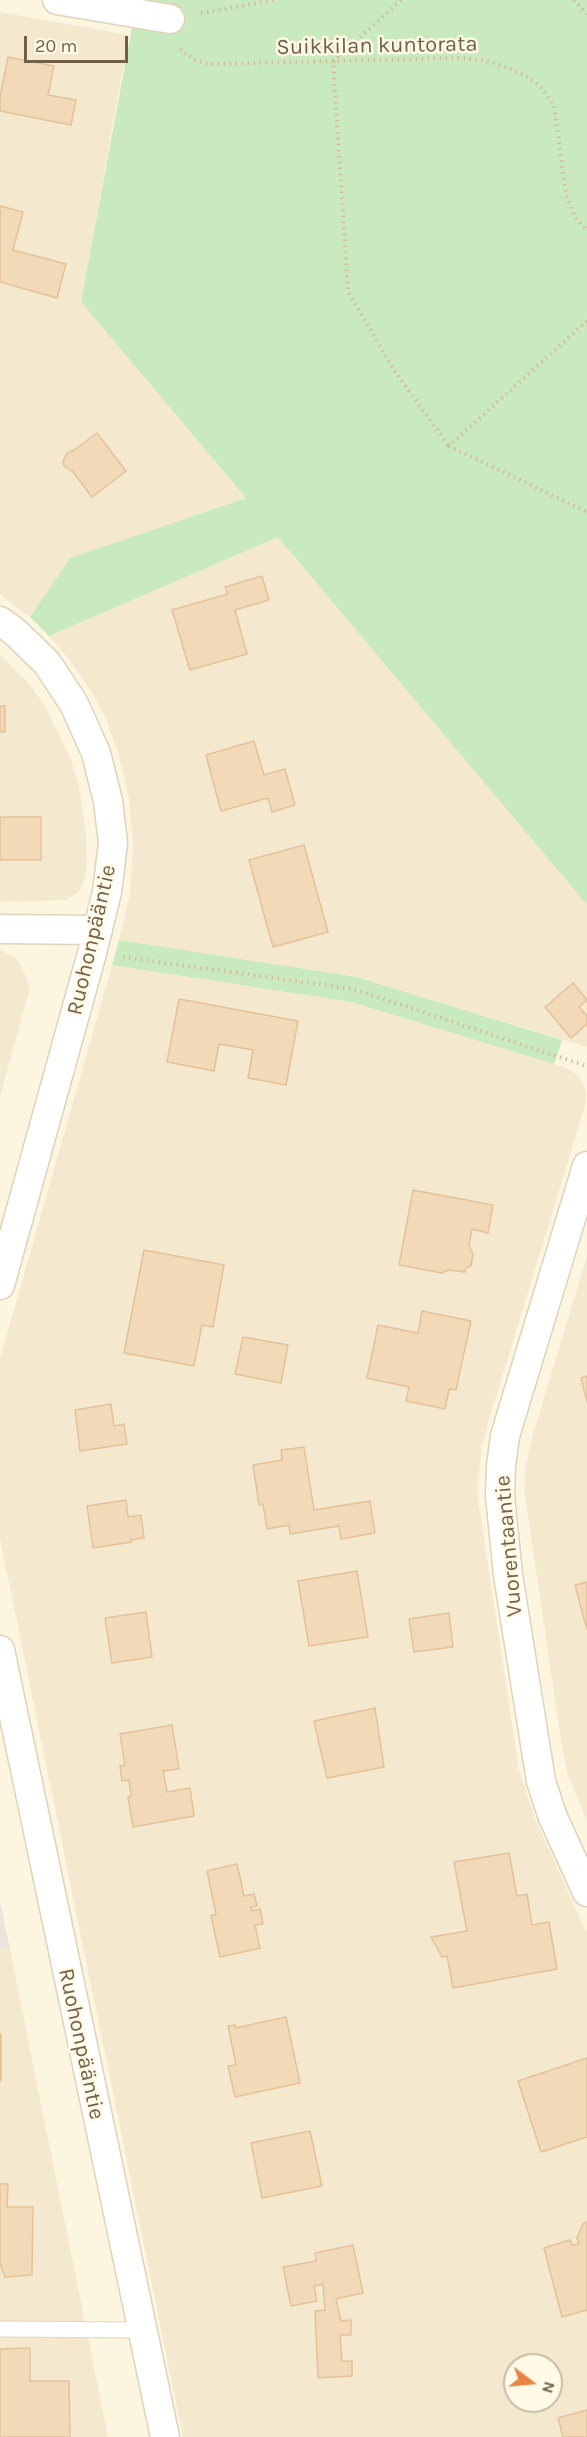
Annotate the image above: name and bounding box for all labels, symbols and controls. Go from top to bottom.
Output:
scale bar [27,24,130,62]
street label: Suikkilan kuntorata [276,31,478,61]
text: 20 m [35,35,77,57]
street label: Ruohonpääntie [62,862,122,1018]
street label: Vuorentaantie [490,1474,528,1618]
street label: Ruohonpääntie [52,1966,110,2122]
north arrow [503,2353,563,2413]
text: N [538,2379,560,2396]

